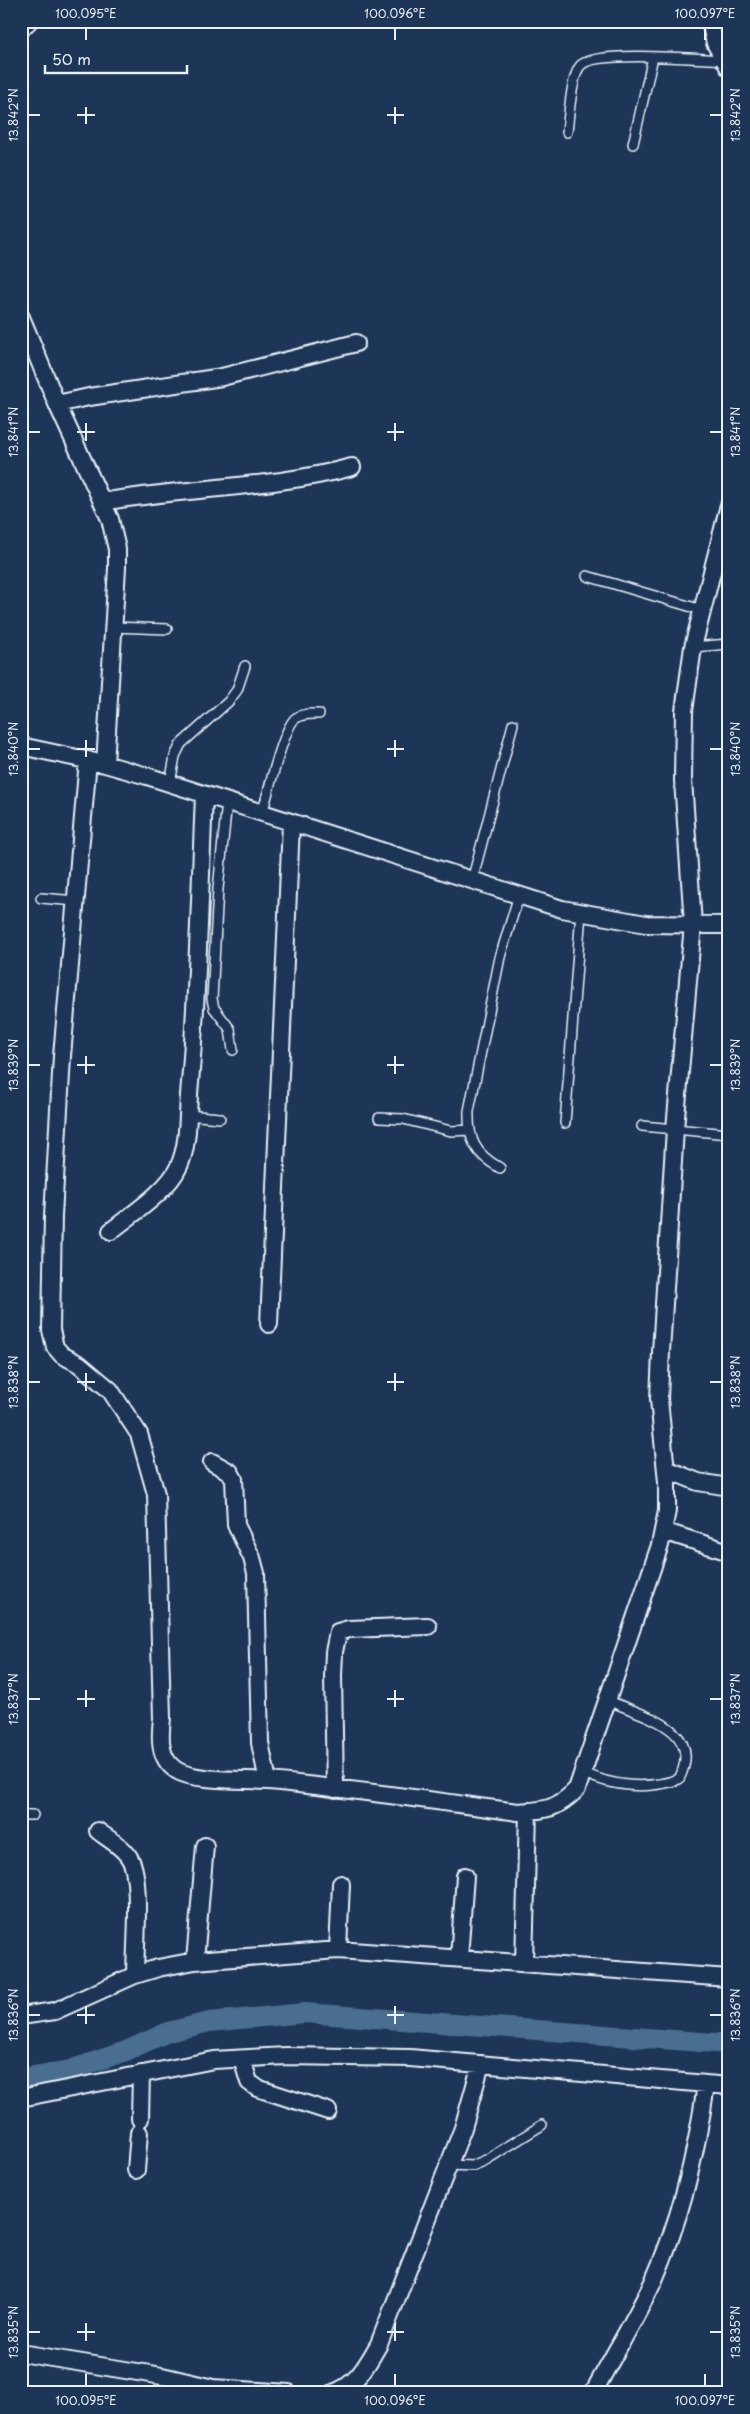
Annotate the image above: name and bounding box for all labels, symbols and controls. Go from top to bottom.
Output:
text: 100.095°E [55,4,117,22]
text: 100.096°E [364,4,426,22]
text: 100.097°E [675,4,735,22]
scale bar [45,42,188,74]
text: 50 m [52,47,91,70]
text: 13.842°N [4,88,22,142]
text: 13.842°N [726,88,744,142]
text: 13.841°N [4,407,22,457]
text: 13.841°N [726,407,744,457]
text: 13.840°N [4,722,22,776]
text: 13.840°N [726,722,744,776]
text: 13.839°N [4,1039,22,1091]
text: 13.839°N [726,1039,744,1091]
text: 13.838°N [4,1355,22,1409]
text: 13.838°N [726,1355,744,1409]
text: 13.837°N [4,1673,22,1725]
text: 13.837°N [726,1673,744,1725]
text: 13.836°N [4,1988,22,2042]
text: 13.836°N [726,1988,744,2042]
text: 13.835°N [4,2306,22,2358]
text: 13.835°N [726,2306,744,2358]
text: 100.095°E [55,2391,117,2409]
text: 100.096°E [364,2391,426,2409]
text: 100.097°E [675,2391,735,2409]

